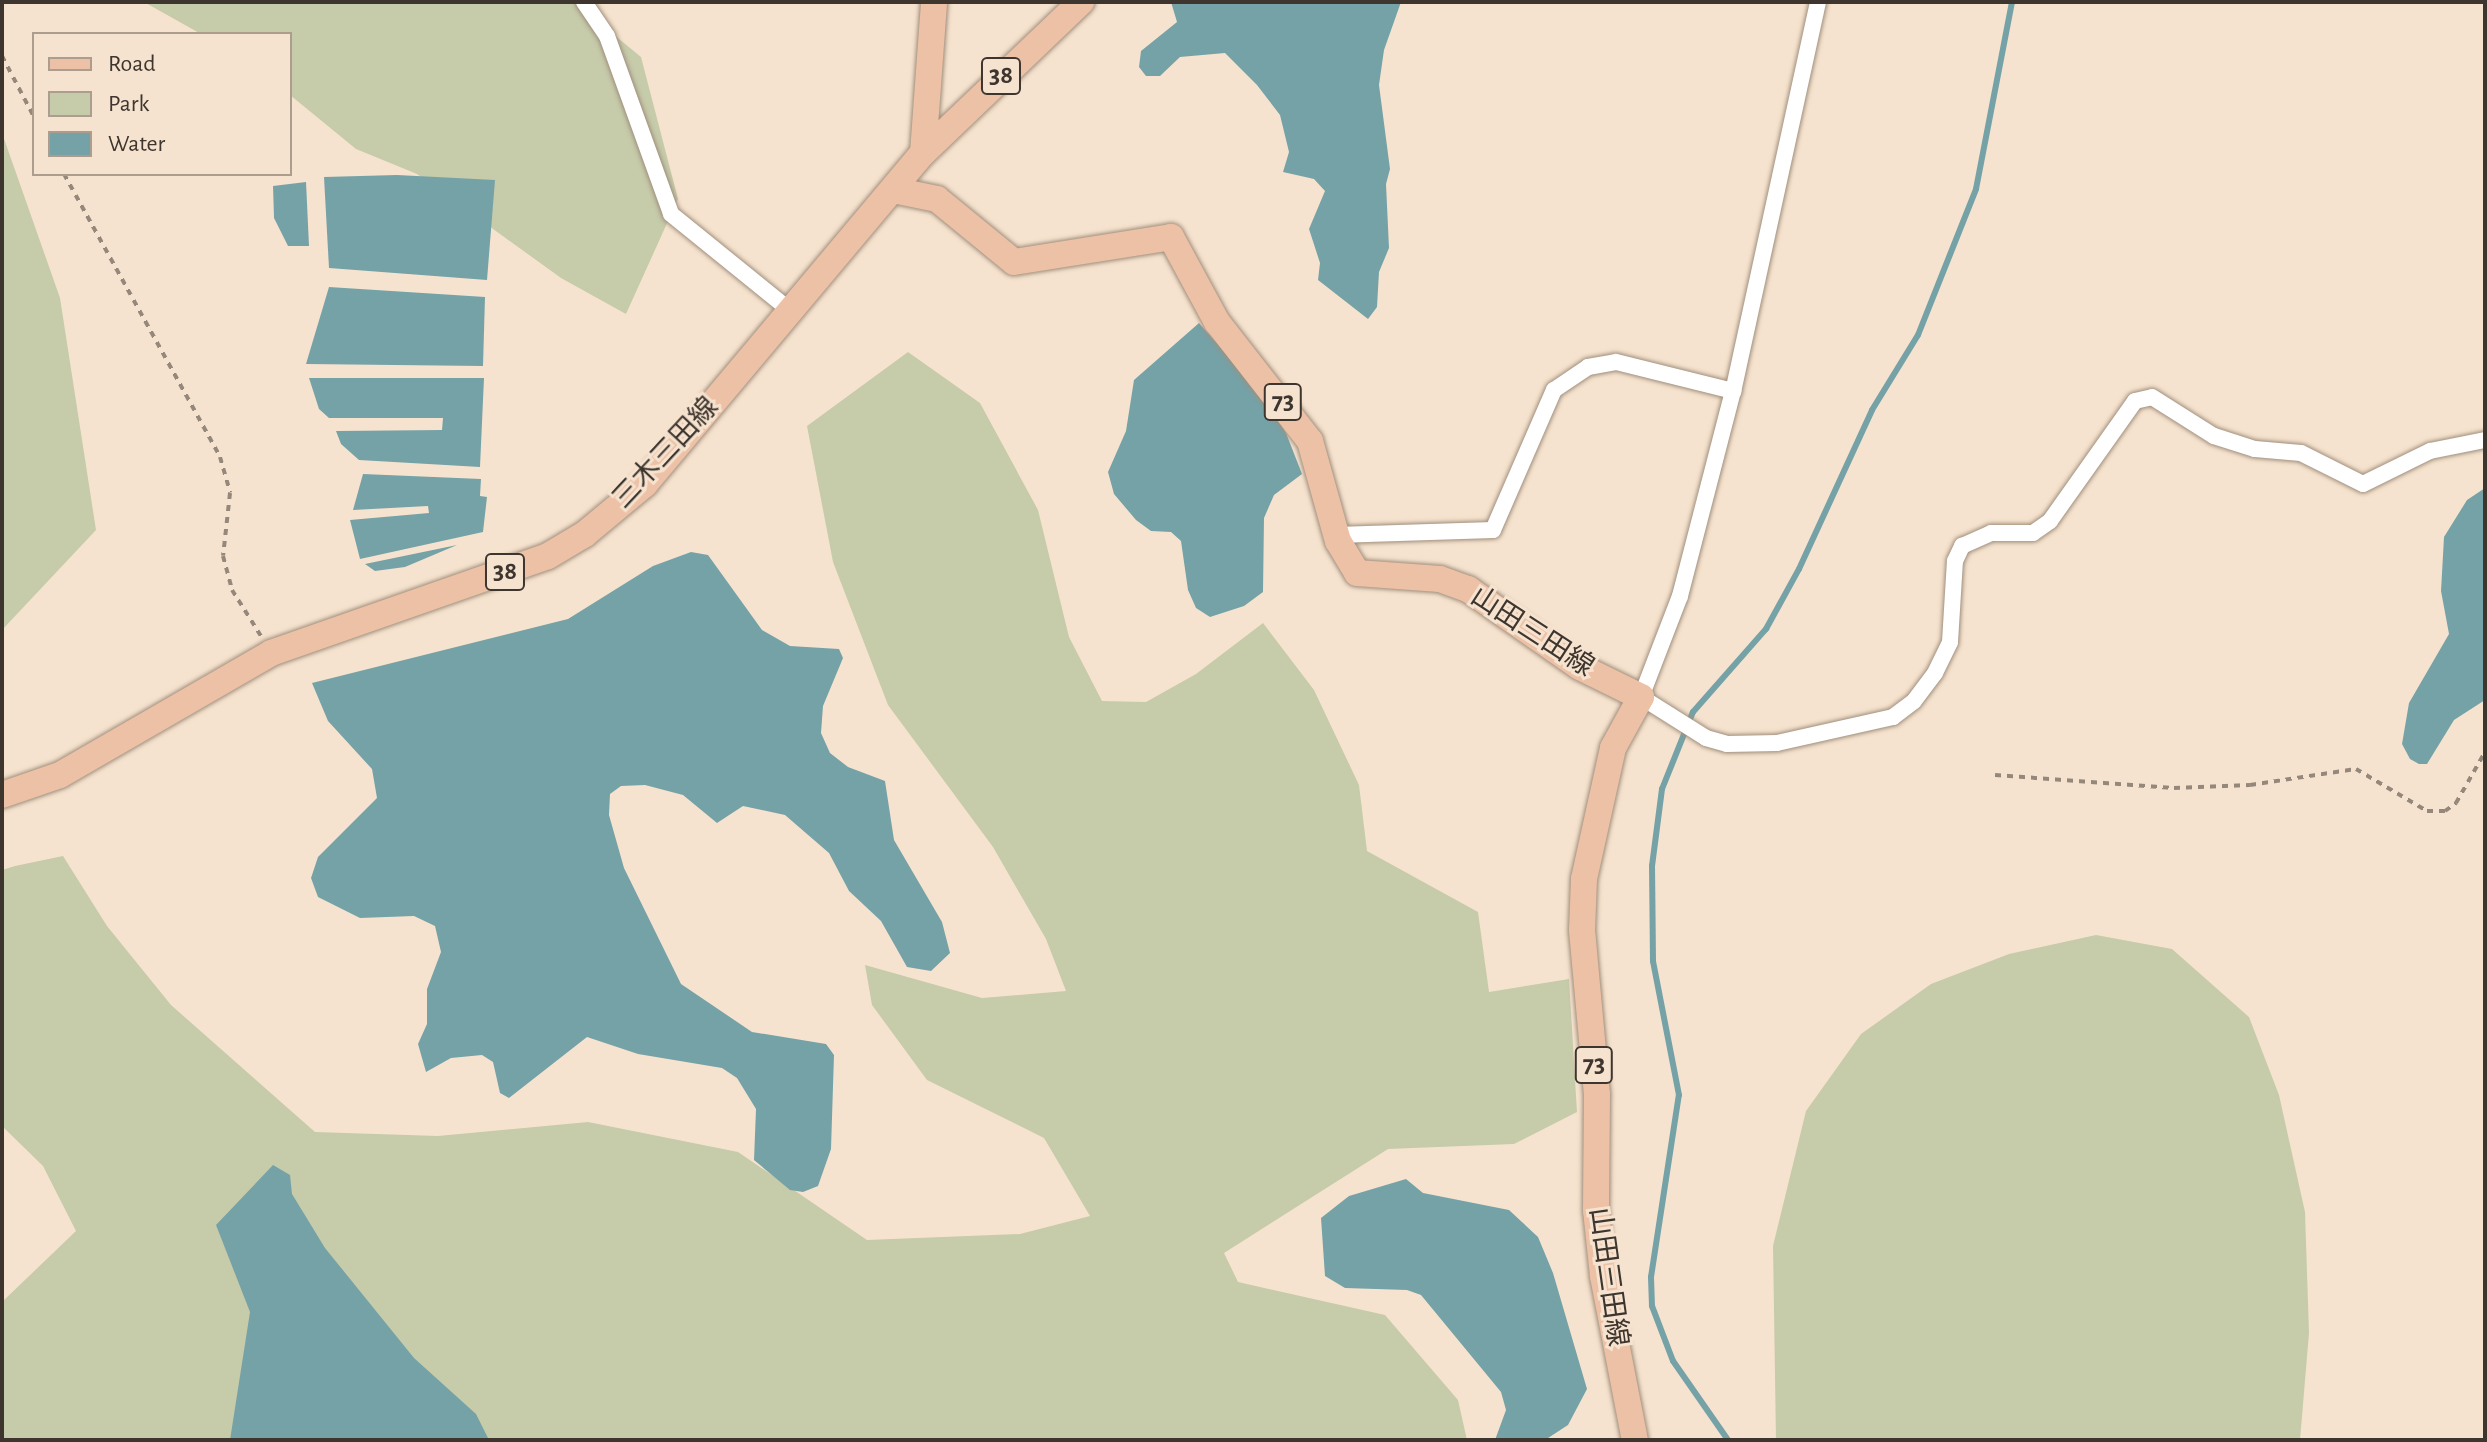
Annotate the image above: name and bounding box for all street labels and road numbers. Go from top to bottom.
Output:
road number: 38 [979,54,1023,98]
road number: 73 [1263,380,1303,424]
street label: 三木三田線 [606,390,726,516]
road number: 38 [483,550,527,594]
street label: 山田三田線 [1464,580,1600,684]
road number: 73 [1574,1043,1614,1087]
street label: 山田三田線 [1582,1205,1634,1349]

